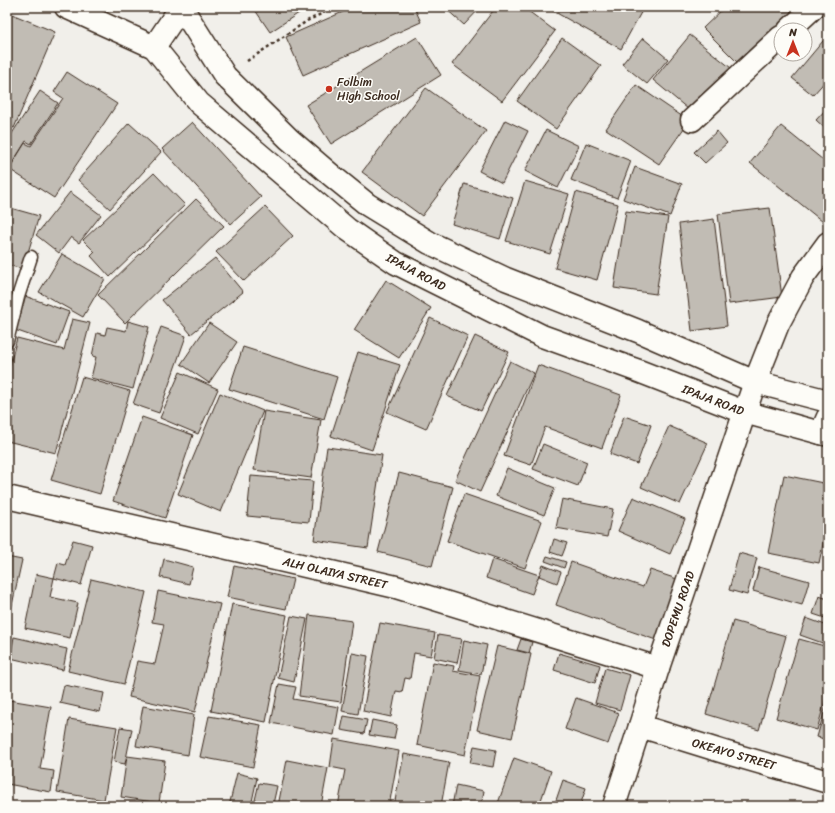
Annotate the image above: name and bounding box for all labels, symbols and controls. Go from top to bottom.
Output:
north arrow [773,22,813,62]
text: N [788,23,797,42]
place label: Folbim High School [337,71,400,107]
marker: Folbim High School [324,84,334,94]
street label: IPAJA ROAD [381,247,451,297]
street label: IPAJA ROAD [678,378,748,422]
street label: ALH OLAIYA STREET [279,550,390,596]
street label: DOPEMU ROAD [655,567,702,650]
street label: OKEAYO STREET [689,731,780,777]

